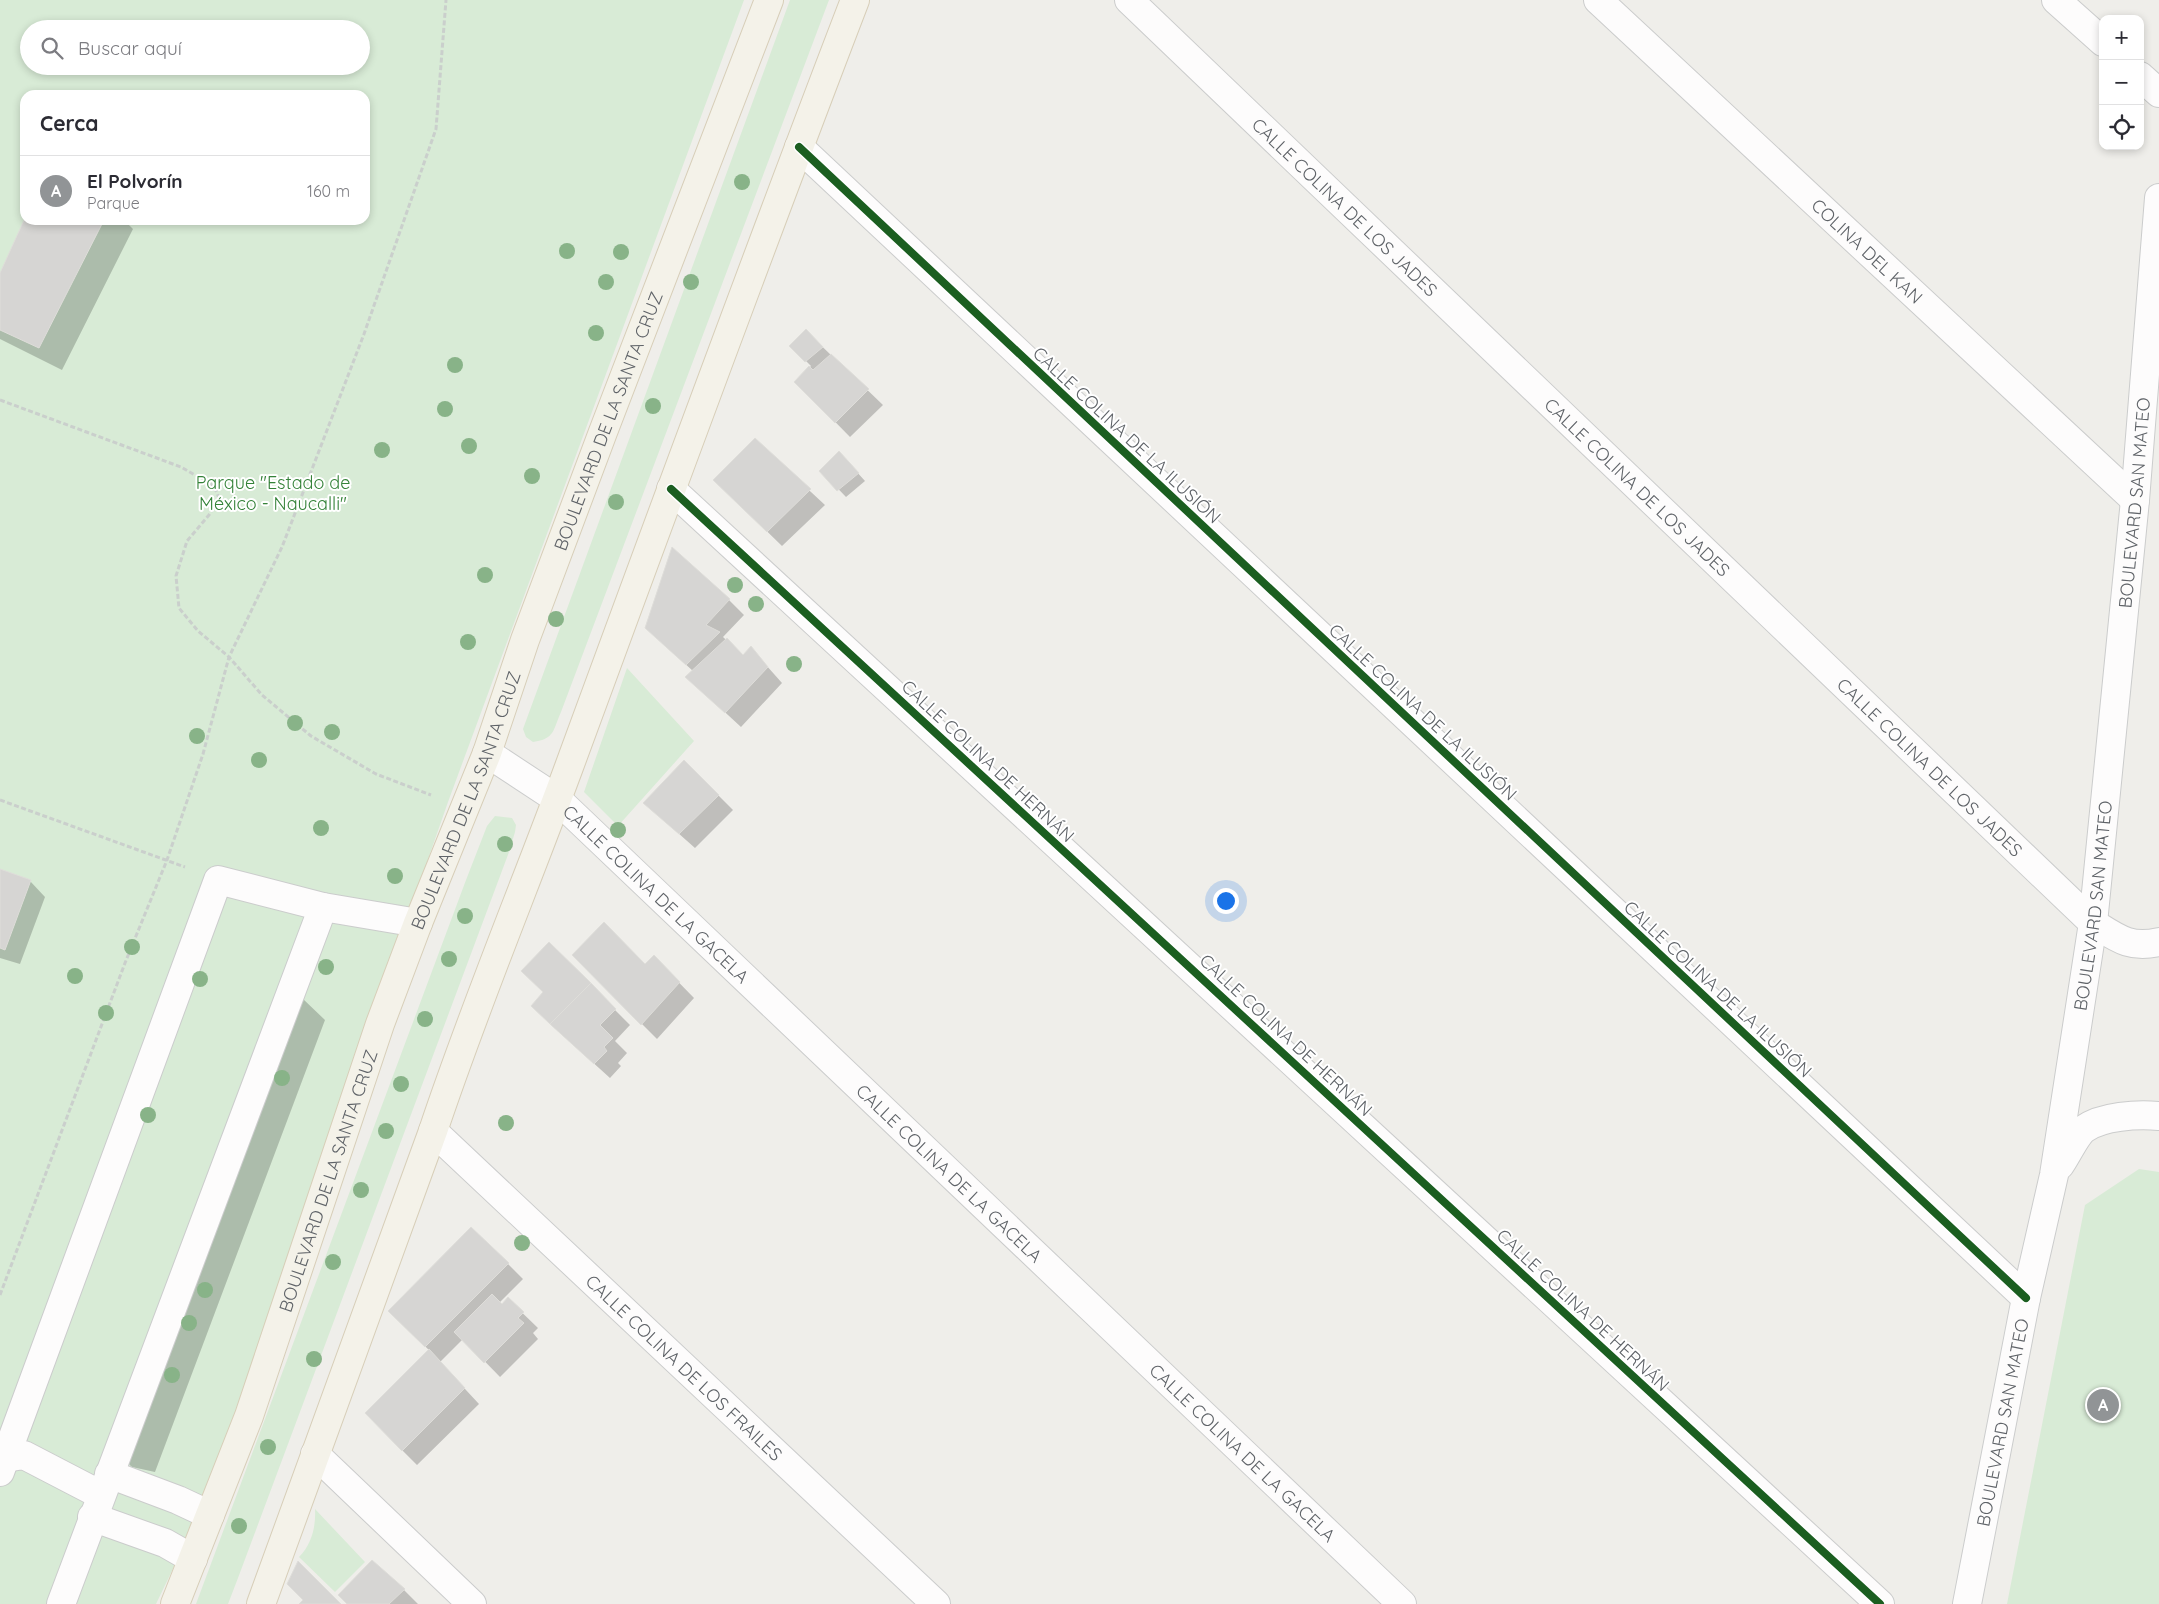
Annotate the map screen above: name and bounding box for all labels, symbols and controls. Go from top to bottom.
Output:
map controls [2099,15,2144,150]
button: + [2099,15,2144,60]
search box [20,20,370,75]
icon: search [38,34,66,62]
text: Buscar aquí [78,36,182,60]
button: − [2099,60,2144,105]
button: locate [2099,105,2144,150]
text: Cerca [40,110,98,136]
street label: CALLE COLINA DE LOS JADES [1247,113,1443,301]
text: El Polvorín [87,169,183,193]
text: A [51,181,61,201]
text: 160 m [307,181,350,201]
text: Parque [87,193,140,213]
street label: COLINA DEL KAN [1807,193,1928,308]
street label: BOULEVARD DE LA SANTA CRUZ [548,288,667,554]
street label: CALLE COLINA DE LA ILUSIÓN [1028,342,1226,528]
street label: CALLE COLINA DE LOS JADES [1540,393,1735,581]
street label: BOULEVARD SAN MATEO [2113,397,2155,609]
park label: Parque "Estado de México - Naucalli" [196,471,350,515]
street label: CALLE COLINA DE LA ILUSIÓN [1324,619,1522,805]
street label: BOULEVARD DE LA SANTA CRUZ [405,668,525,933]
street label: CALLE COLINA DE LOS JADES [1832,673,2028,861]
street label: CALLE COLINA DE HERNÁN [897,675,1079,847]
street label: CALLE COLINA DE LA GACELA [558,800,755,988]
street label: BOULEVARD SAN MATEO [2068,800,2117,1012]
your location [1213,888,1239,914]
street label: CALLE COLINA DE LA ILUSIÓN [1619,896,1817,1082]
street label: CALLE COLINA DE HERNÁN [1195,949,1377,1121]
street label: BOULEVARD DE LA SANTA CRUZ [273,1047,382,1315]
street label: CALLE COLINA DE LA GACELA [852,1079,1048,1267]
street label: CALLE COLINA DE HERNÁN [1492,1224,1674,1396]
street label: CALLE COLINA DE LOS FRAILES [581,1269,788,1465]
street label: BOULEVARD SAN MATEO [1971,1316,2033,1528]
street label: CALLE COLINA DE LA GACELA [1145,1358,1341,1547]
pin: A [2087,1386,2119,1424]

